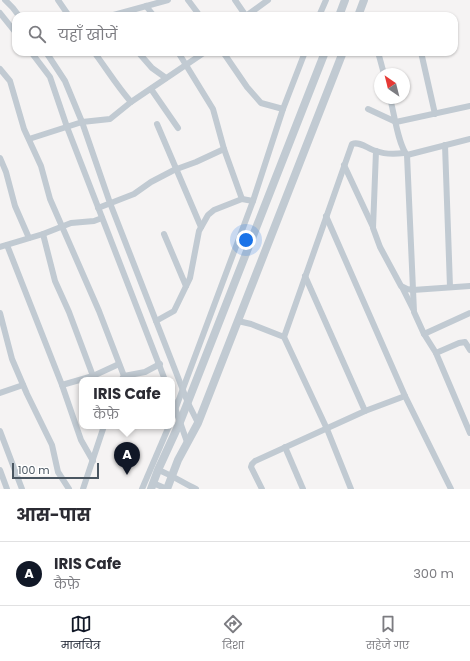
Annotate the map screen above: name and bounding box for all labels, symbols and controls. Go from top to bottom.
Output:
search box [12,12,458,56]
icon: search [26,23,48,45]
text: यहाँ खोजें [58,24,117,45]
north arrow [374,68,410,104]
your location [236,230,256,250]
popup [79,377,175,429]
text: IRIS Cafe [93,383,161,404]
text: कैफ़े [93,405,119,424]
pin: A [114,442,140,475]
scale bar [12,461,99,480]
text: 100 m [18,462,50,478]
text: आस-पास [16,503,91,527]
text: IRIS Cafe [54,553,121,574]
text: A [24,564,34,583]
text: 300 m [413,564,454,583]
text: कैफ़े [54,575,80,594]
tab: मानचित्र [61,613,100,654]
tab: दिशा [222,613,244,654]
tab: सहेजे गए [366,613,409,654]

